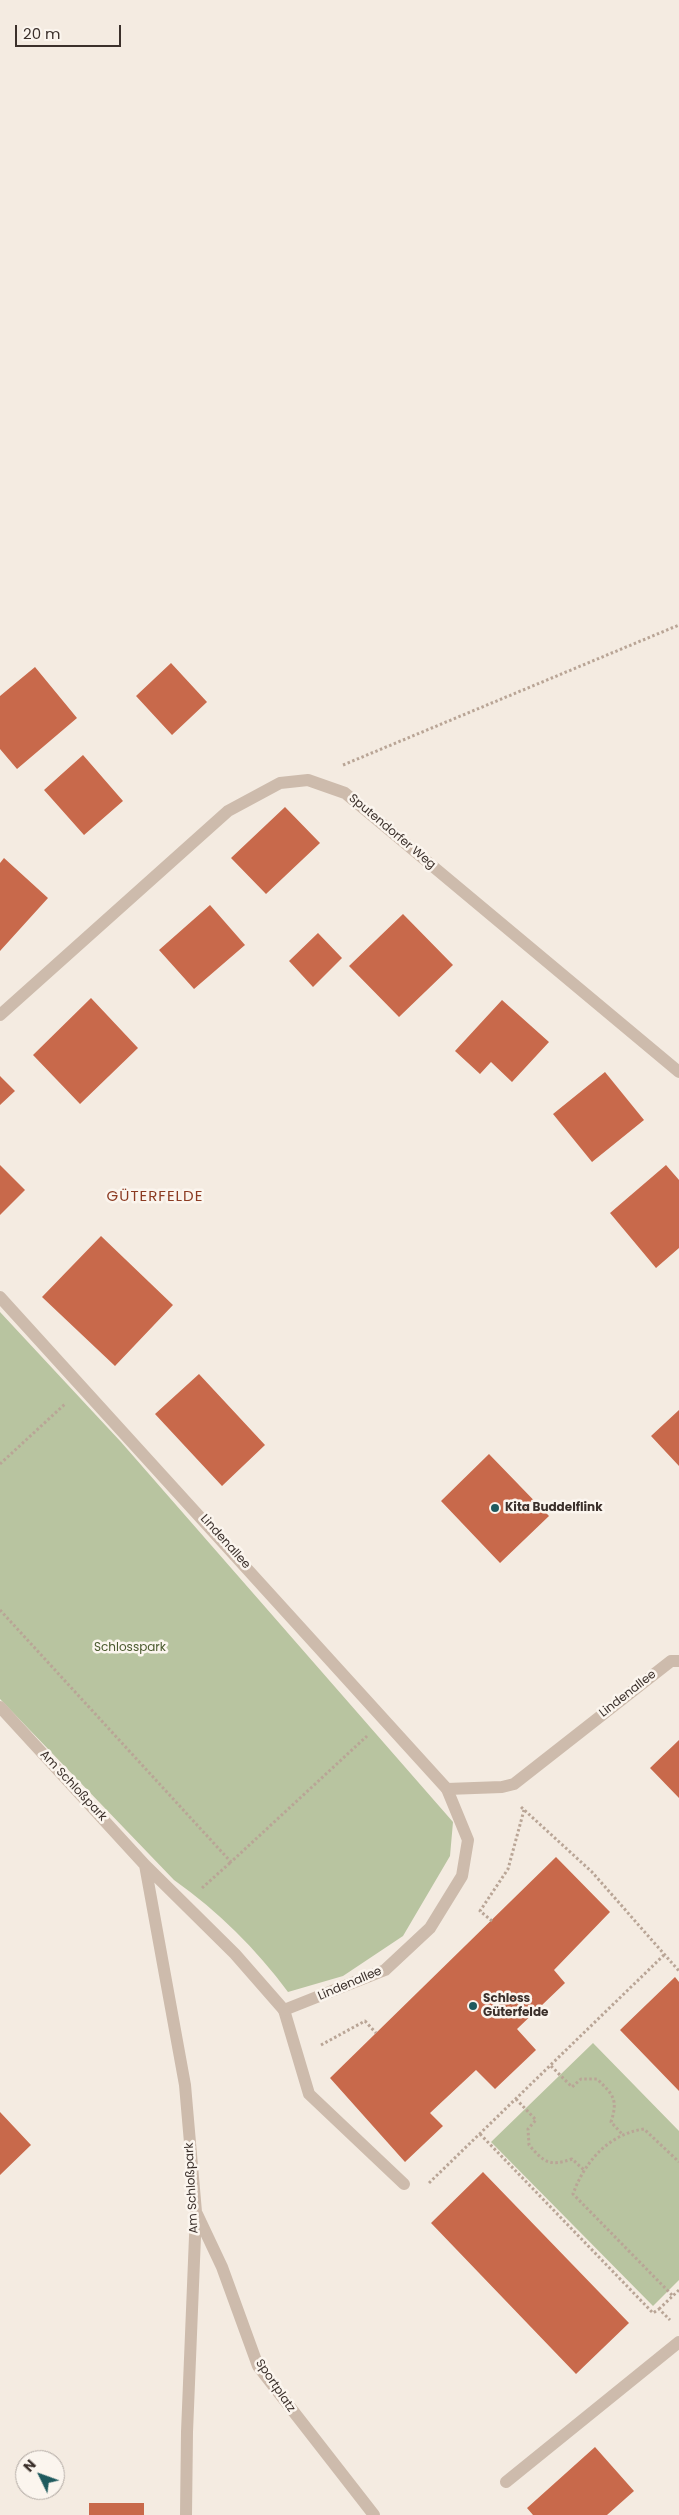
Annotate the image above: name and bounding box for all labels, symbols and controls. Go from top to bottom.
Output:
scale bar [18,15,124,47]
text: 20 m [23,23,61,44]
street label: Sputendorfer Weg [346,791,438,873]
district label: GÜTERFELDE [105,1188,205,1206]
place label: Kita Buddelflink [505,1501,603,1515]
marker: Kita Buddelflink [489,1502,501,1514]
street label: Lindenallee [197,1512,253,1572]
park label: Schlosspark [94,1641,166,1655]
street label: Lindenallee [597,1667,659,1721]
street label: Am Schloßpark [37,1748,109,1824]
street label: Lindenallee [316,1964,384,2004]
place label: Schloss Güterfelde [483,1992,548,2020]
marker: Schloss Güterfelde [467,2000,479,2012]
street label: Am Schloßpark [182,2142,202,2234]
street label: Sportplatz [252,2357,298,2415]
north arrow [15,2450,65,2500]
text: N [19,2455,41,2476]

